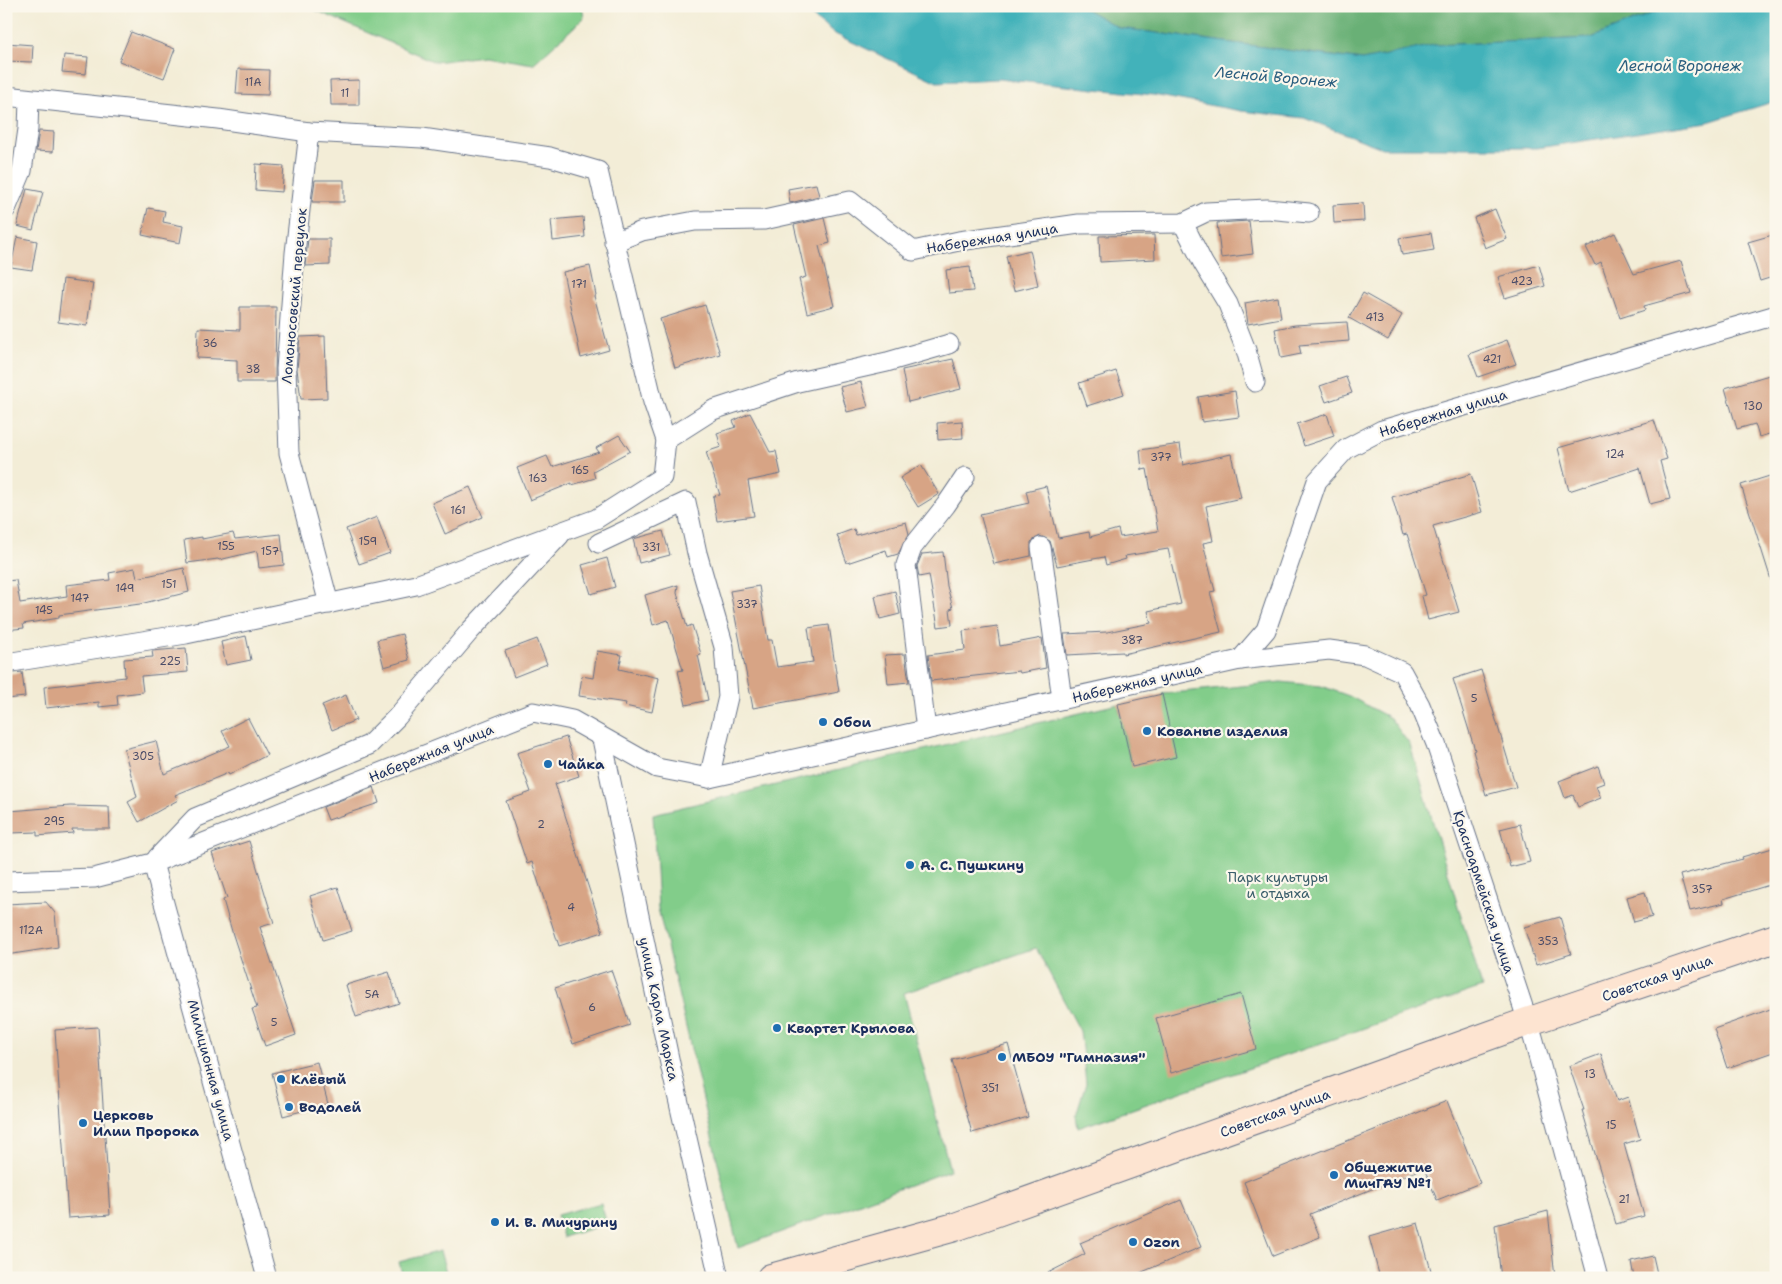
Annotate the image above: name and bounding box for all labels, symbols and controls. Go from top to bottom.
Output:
water label: Лесной Воронеж [1618,56,1742,76]
water label: Лесной Воронеж [1213,62,1339,92]
house number: 11А [245,75,261,90]
house number: 11 [341,86,349,101]
street label: Ломоносовский переулок [277,207,311,385]
street label: Набережная улица [925,219,1059,257]
house number: 423 [1511,274,1533,289]
house number: 171 [571,277,587,292]
house number: 413 [1366,310,1384,325]
house number: 36 [202,336,218,351]
house number: 421 [1483,352,1501,367]
house number: 38 [245,362,261,377]
street label: Набережная улица [1377,385,1509,441]
house number: 130 [1743,399,1763,414]
house number: 124 [1606,447,1625,462]
house number: 377 [1150,450,1172,465]
house number: 165 [571,463,589,478]
house number: 163 [529,471,547,486]
house number: 161 [450,503,466,518]
house number: 159 [359,534,377,549]
house number: 155 [217,539,235,554]
house number: 331 [642,540,660,555]
house number: 157 [261,544,279,559]
house number: 151 [161,577,177,592]
house number: 149 [115,581,135,596]
house number: 147 [71,591,90,606]
house number: 337 [736,597,758,612]
house number: 145 [35,603,53,618]
house number: 387 [1121,633,1143,648]
house number: 225 [159,654,181,669]
street label: Набережная улица [1070,659,1204,707]
house number: 5 [1471,691,1478,706]
place label: Обои [833,713,871,731]
marker: Обои [817,716,829,728]
street label: Набережная улица [366,720,496,786]
place label: Кованые изделия [1157,722,1288,740]
marker: Кованые изделия [1141,725,1153,737]
house number: 305 [132,749,154,764]
place label: Чайка [558,755,605,773]
marker: Чайка [542,758,554,770]
street label: Красноармейская улица [1449,808,1519,976]
house number: 295 [43,814,65,829]
house number: 2 [537,817,545,832]
place label: А. С. Пушкину [920,856,1024,874]
marker: А. С. Пушкину [904,859,916,871]
park label: Парк культуры и отдыха [1228,868,1328,902]
house number: 357 [1691,882,1713,897]
house number: 4 [567,900,575,915]
house number: 112А [19,923,43,938]
house number: 353 [1537,934,1559,949]
street label: улица Карла Маркса [635,936,683,1083]
street label: Советская улица [1599,951,1715,1005]
house number: 5А [365,987,379,1002]
street label: Милиционная улица [183,997,239,1143]
house number: 6 [588,1000,596,1015]
house number: 5 [271,1015,278,1030]
place label: Квартет Крылова [787,1019,915,1037]
marker: Квартет Крылова [771,1022,783,1034]
place label: МБОУ "Гимназия" [1012,1048,1145,1066]
marker: МБОУ "Гимназия" [996,1051,1008,1063]
house number: 13 [1584,1067,1596,1082]
place label: Клёвый [291,1070,347,1088]
marker: Клёвый [275,1073,287,1085]
house number: 351 [981,1081,999,1096]
street label: Советская улица [1218,1085,1333,1141]
place label: Водолей [299,1098,361,1116]
marker: Водолей [283,1101,295,1113]
place label: Церковь Илии Пророка [93,1106,200,1140]
marker: Церковь Илии Пророка [77,1117,89,1129]
house number: 15 [1605,1118,1617,1133]
place label: Общежитие МичГАУ №1 [1344,1158,1433,1192]
marker: Общежитие МичГАУ №1 [1328,1169,1340,1181]
house number: 21 [1618,1192,1630,1207]
place label: И. В. Мичурину [505,1213,617,1231]
marker: И. В. Мичурину [489,1216,501,1228]
place label: Ozon [1143,1233,1180,1251]
marker: Ozon [1127,1236,1139,1248]

